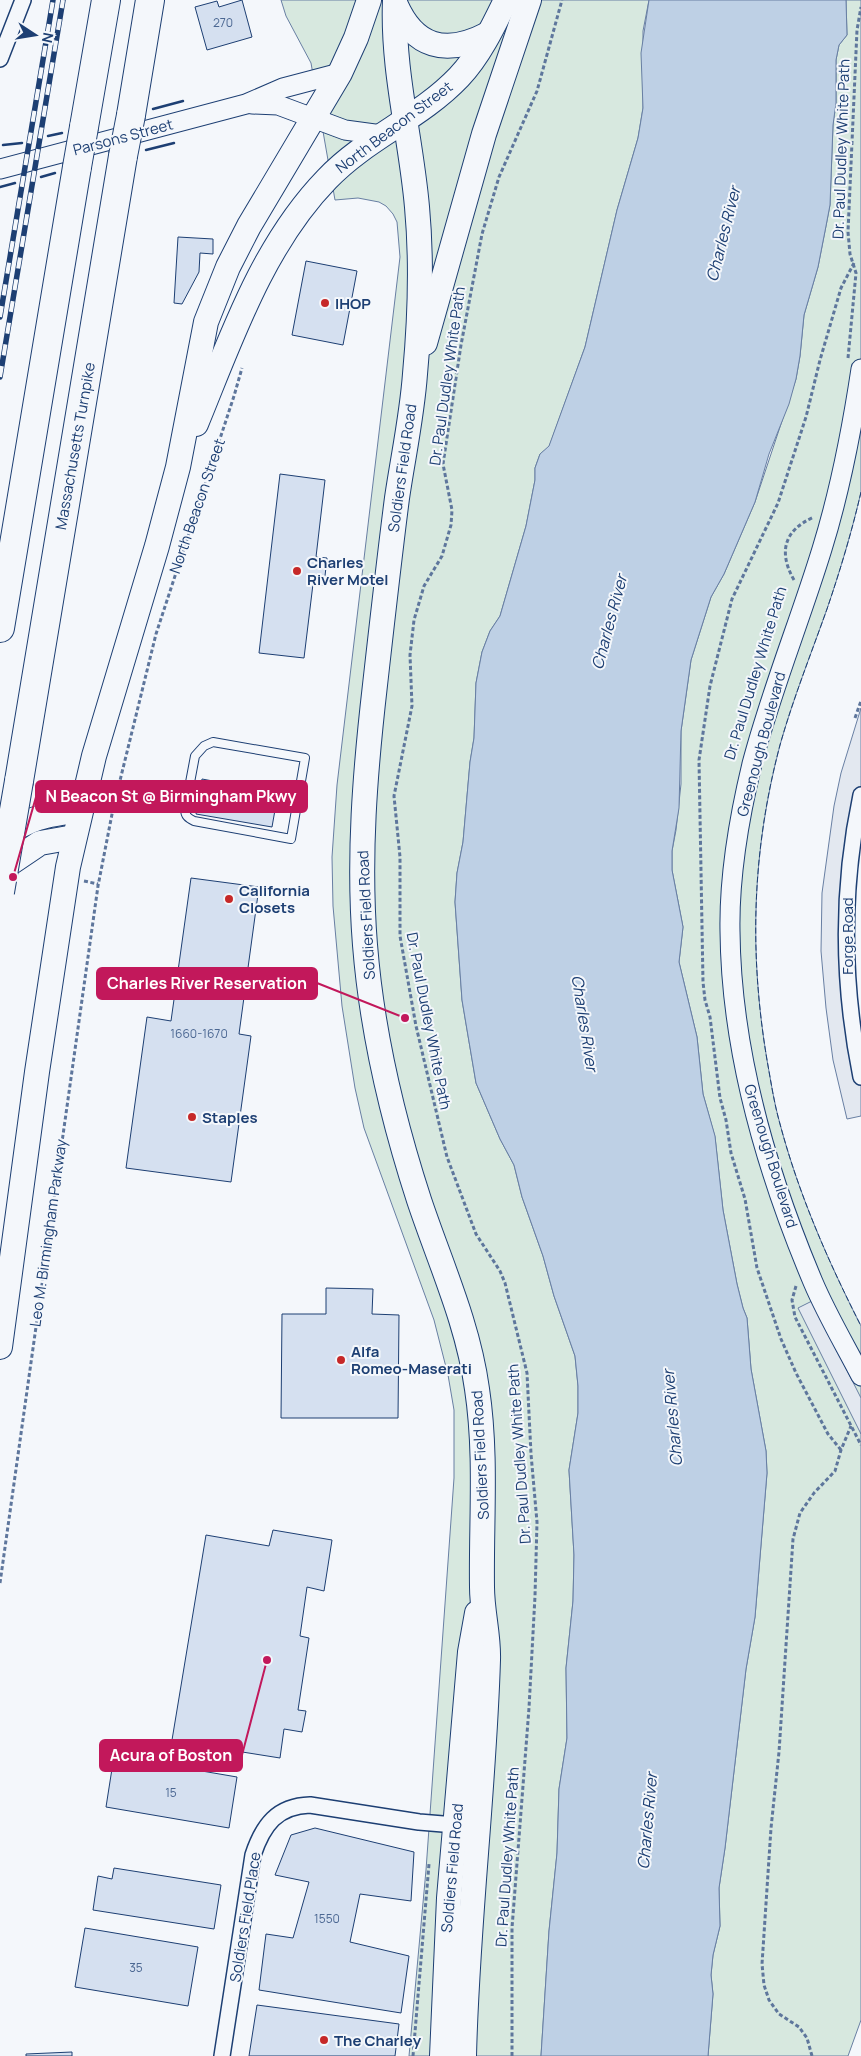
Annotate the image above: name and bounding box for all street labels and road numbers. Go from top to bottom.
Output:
street label: Dr. Paul Dudley White Path [827,58,855,239]
street label: North Beacon Street [331,76,457,178]
street label: Parsons Street [71,114,175,160]
street label: Dr. Paul Dudley White Path [424,285,470,467]
street label: Massachusetts Turnpike [50,360,100,531]
street label: Soldiers Field Road [383,402,421,534]
street label: North Beacon Street [164,436,230,576]
street label: Dr. Paul Dudley White Path [719,584,791,762]
street label: Greenough Boulevard [732,669,790,819]
street label: Soldiers Field Road [352,850,380,980]
street label: Forge Road [837,897,858,975]
street label: Dr. Paul Dudley White Path [401,930,457,1112]
street label: Greenough Boulevard [739,1082,803,1230]
street label: Leo M. Birmingham Parkway [24,1138,72,1328]
street label: Dr. Paul Dudley White Path [502,1363,536,1545]
street label: Soldiers Field Road [466,1390,494,1520]
street label: Dr. Paul Dudley White Path [490,1766,524,1948]
street label: Soldiers Field Road [436,1803,468,1933]
street label: Soldiers Field Place [224,1850,266,1984]

